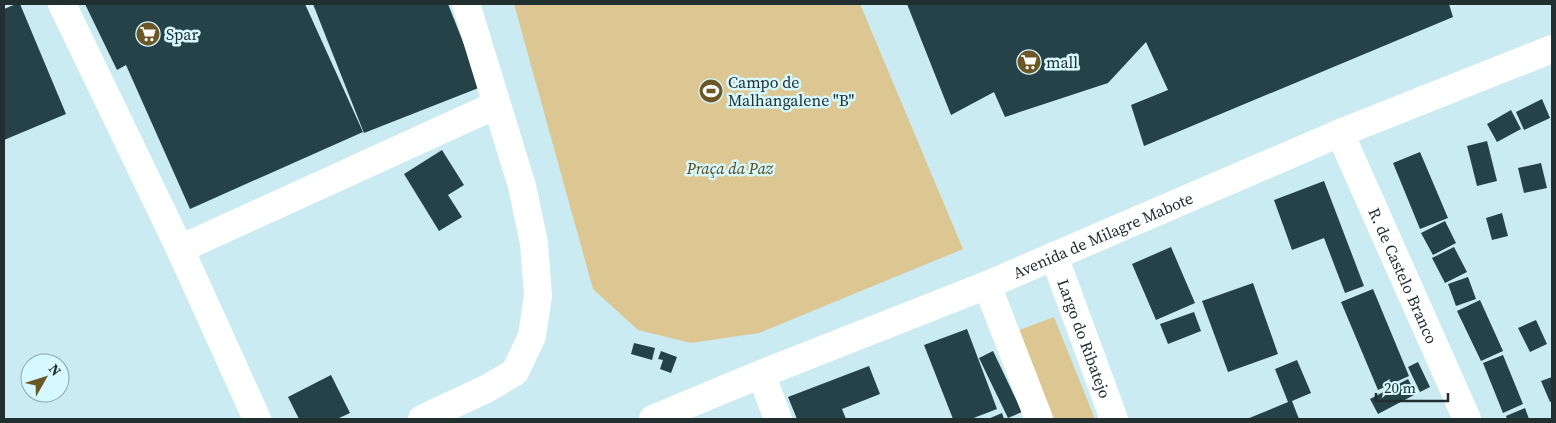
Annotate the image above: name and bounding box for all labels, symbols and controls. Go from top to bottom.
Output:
supermarket icon: Spar [135,21,161,47]
place label: Spar [166,23,198,45]
supermarket icon: mall [1016,49,1042,75]
place label: mall [1046,51,1078,73]
place label: Campo de Malhangalene "B" [728,71,855,111]
sports icon: Campo de Malhangalene "B" [698,78,724,104]
park label: Praça da Paz [686,157,774,179]
street label: Avenida de Milagre Mabote [1009,187,1196,284]
street label: R. de Castelo Branco [1363,204,1443,347]
street label: Largo do Ribatejo [1052,276,1117,402]
north arrow [20,353,70,403]
text: N [44,360,66,380]
scale bar [1376,370,1448,402]
text: 20 m [1384,377,1416,398]

